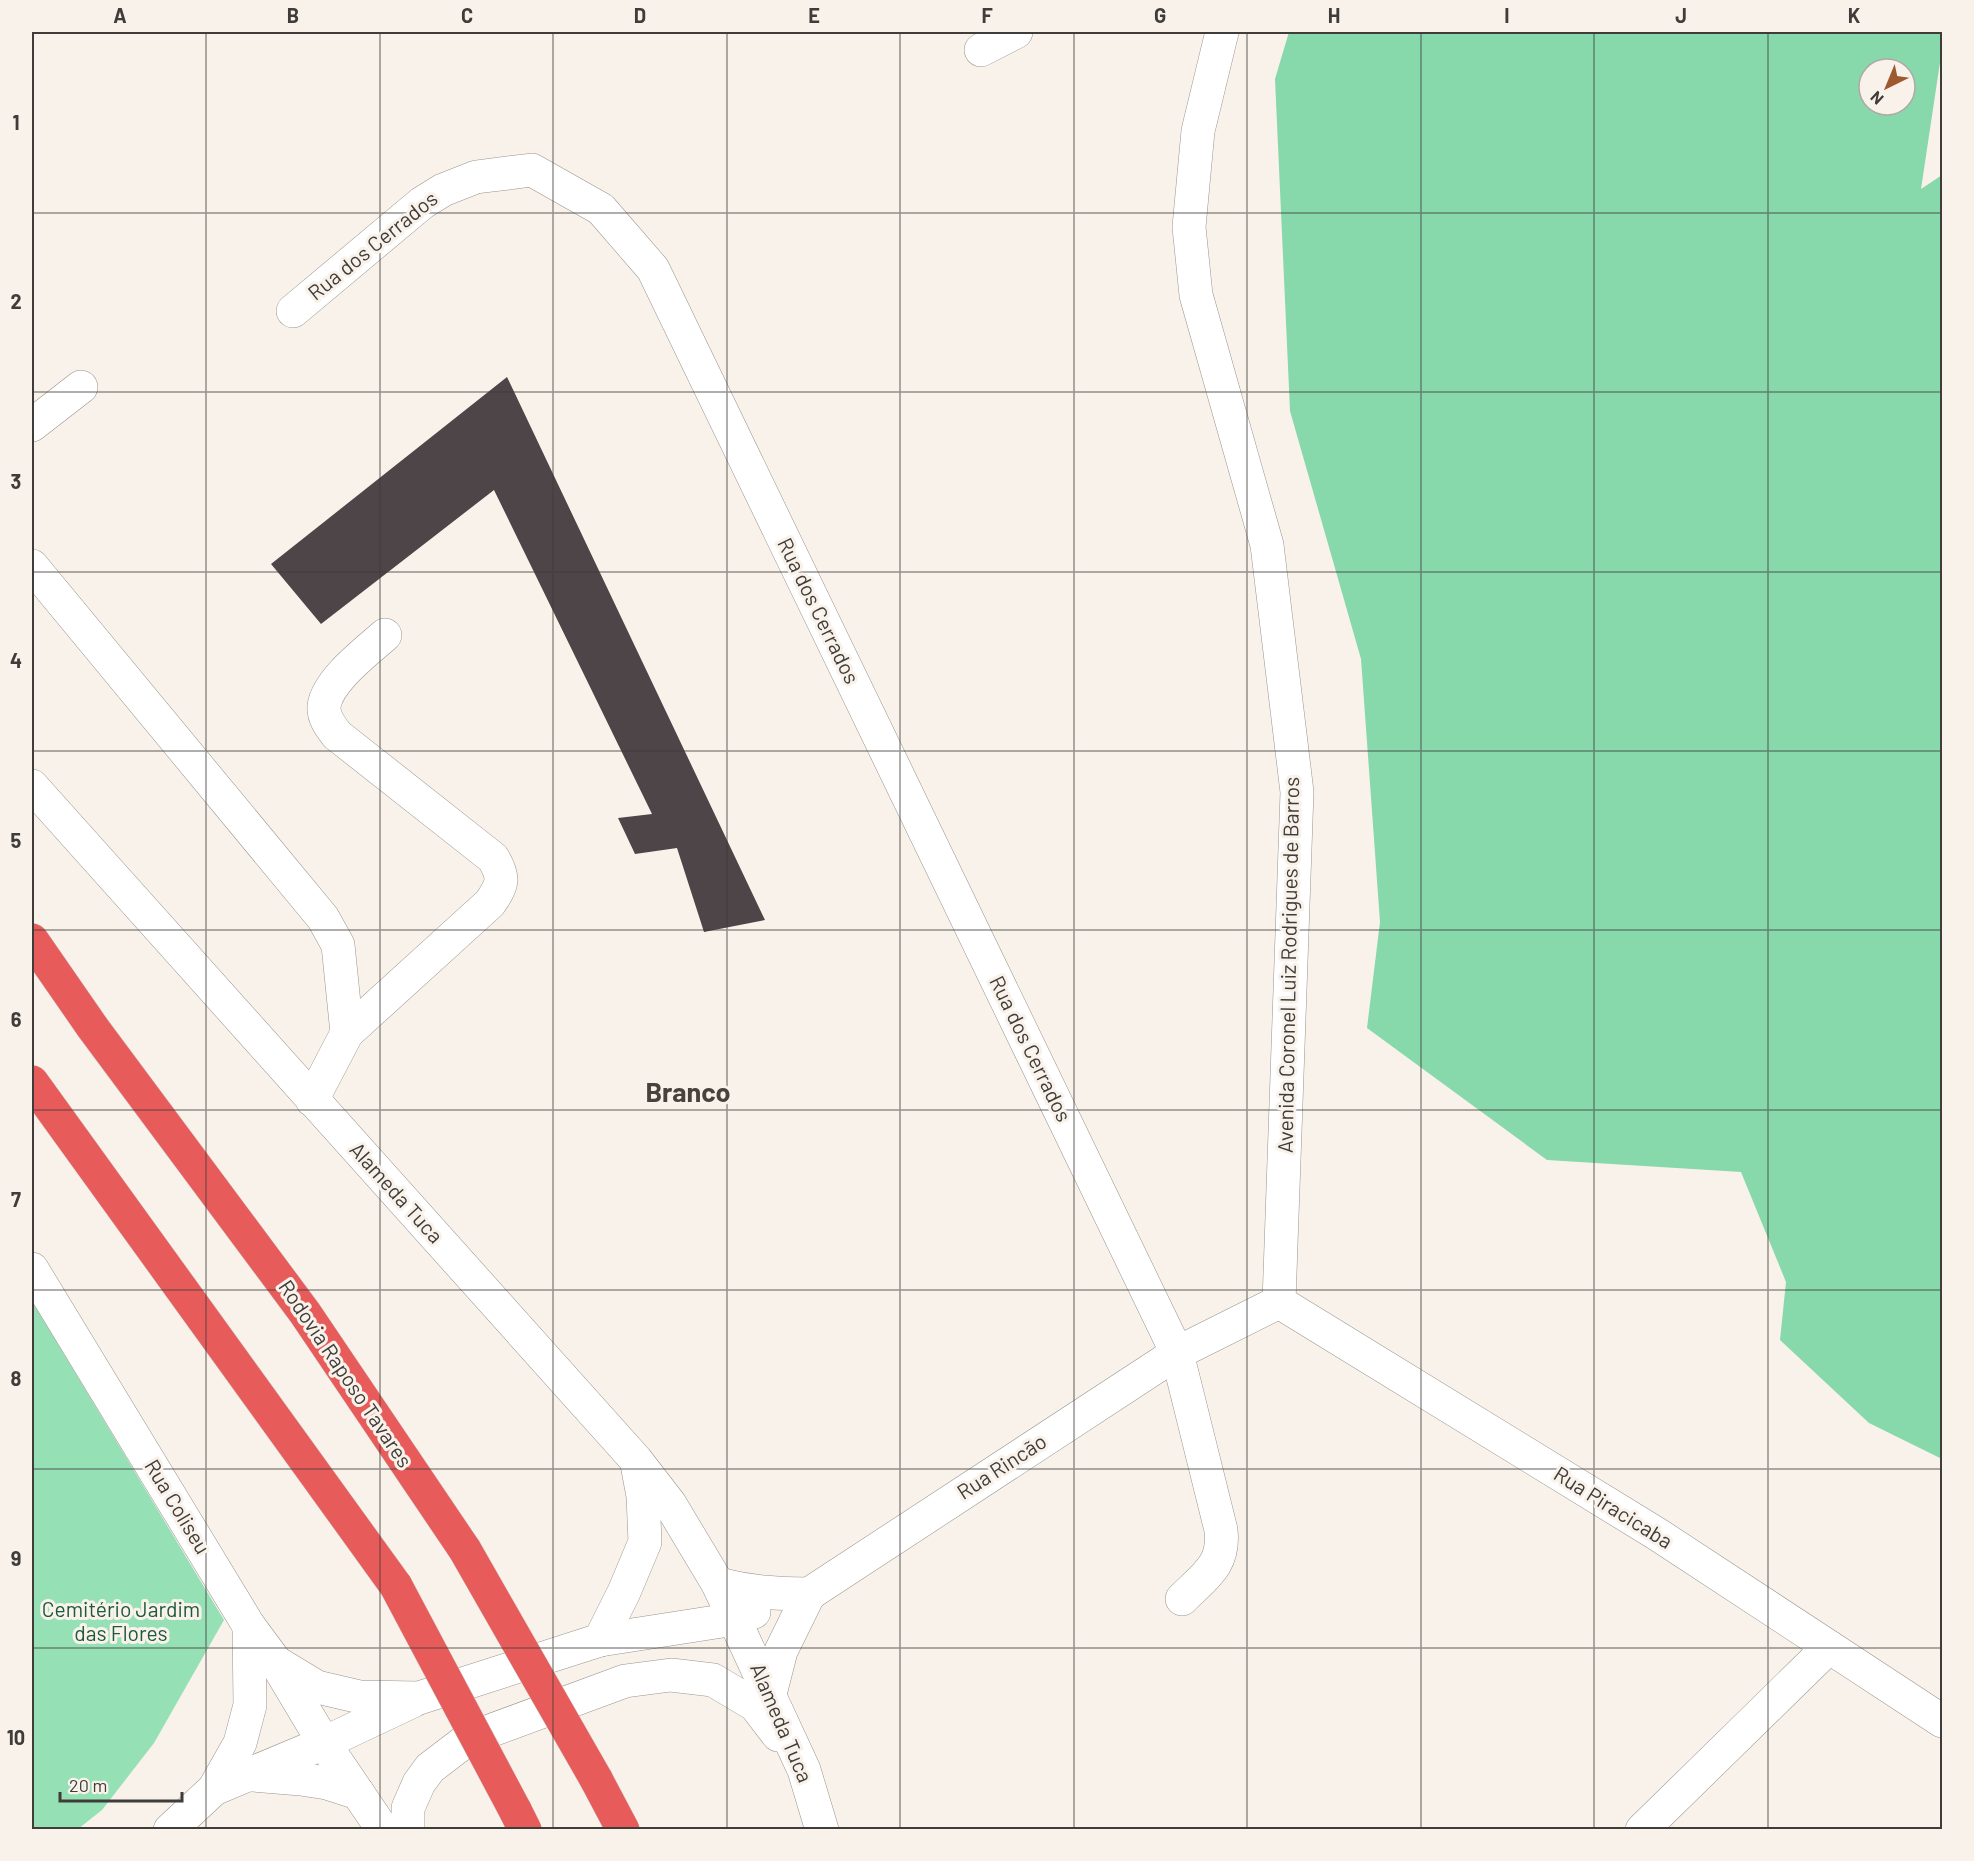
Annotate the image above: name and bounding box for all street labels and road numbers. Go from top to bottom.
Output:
street label: Rua dos Cerrados [302,185,442,305]
street label: Rua dos Cerrados [773,533,865,687]
street label: Avenida Coronel Luiz Rodrigues de Barros [1272,777,1303,1153]
street label: Rua dos Cerrados [985,971,1077,1125]
street label: Alameda Tuca [345,1136,449,1248]
street label: Rodovia Raposo Tavares [274,1275,418,1472]
street label: Rua Rincão [952,1428,1050,1504]
street label: Rua Coliseu [140,1454,216,1558]
street label: Rua Piracicaba [1550,1460,1678,1553]
street label: Alameda Tuca [746,1659,819,1786]

